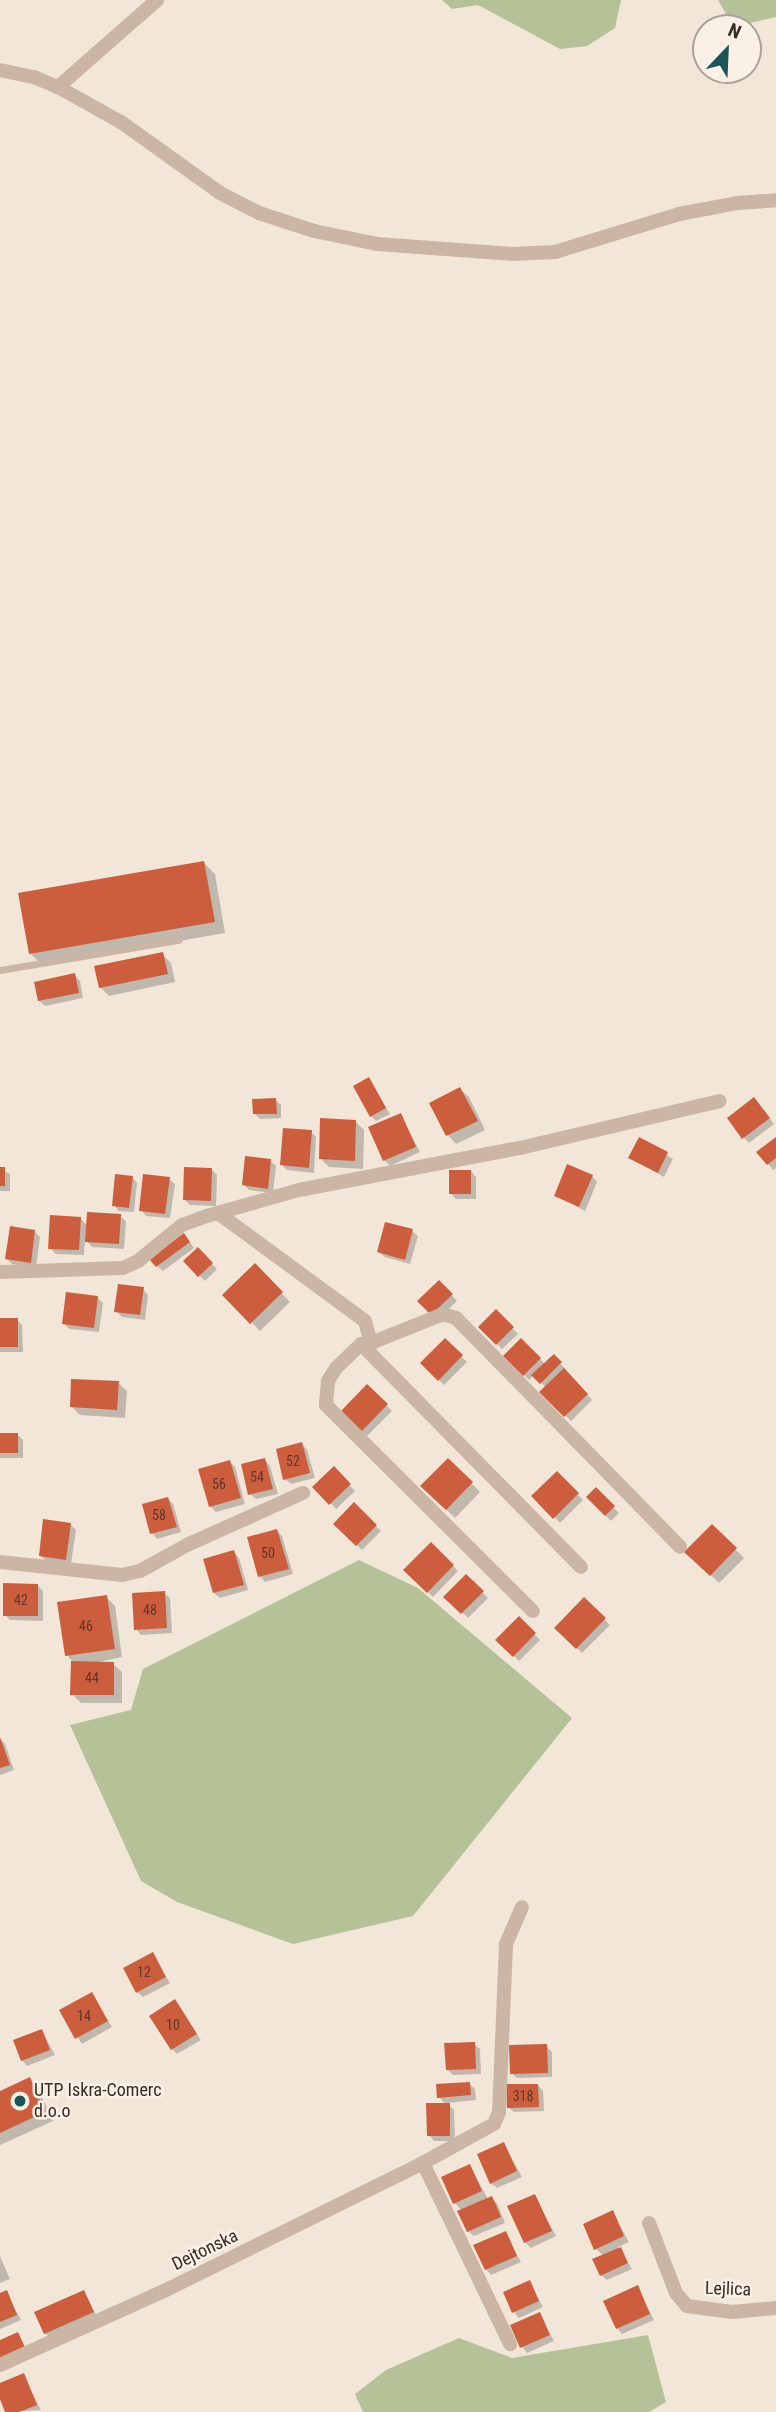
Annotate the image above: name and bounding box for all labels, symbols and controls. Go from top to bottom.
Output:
north arrow [692,14,762,84]
text: N [725,18,744,44]
house number: 52 [286,1453,300,1469]
house number: 54 [250,1469,264,1485]
house number: 56 [212,1476,226,1492]
house number: 58 [152,1507,166,1523]
house number: 50 [261,1545,275,1561]
house number: 42 [14,1592,28,1608]
house number: 48 [143,1602,157,1618]
house number: 46 [79,1618,93,1634]
house number: 44 [85,1670,99,1686]
house number: 12 [137,1964,151,1980]
house number: 14 [77,2008,91,2024]
house number: 10 [166,2017,180,2033]
place label: UTP Iskra-Comerc d.o.o [34,2080,161,2122]
house number: 318 [513,2088,533,2104]
marker: UTP Iskra-Comerc d.o.o [12,2093,28,2109]
street label: Dejtonska [169,2225,241,2275]
street label: Lejlica [705,2277,751,2301]

